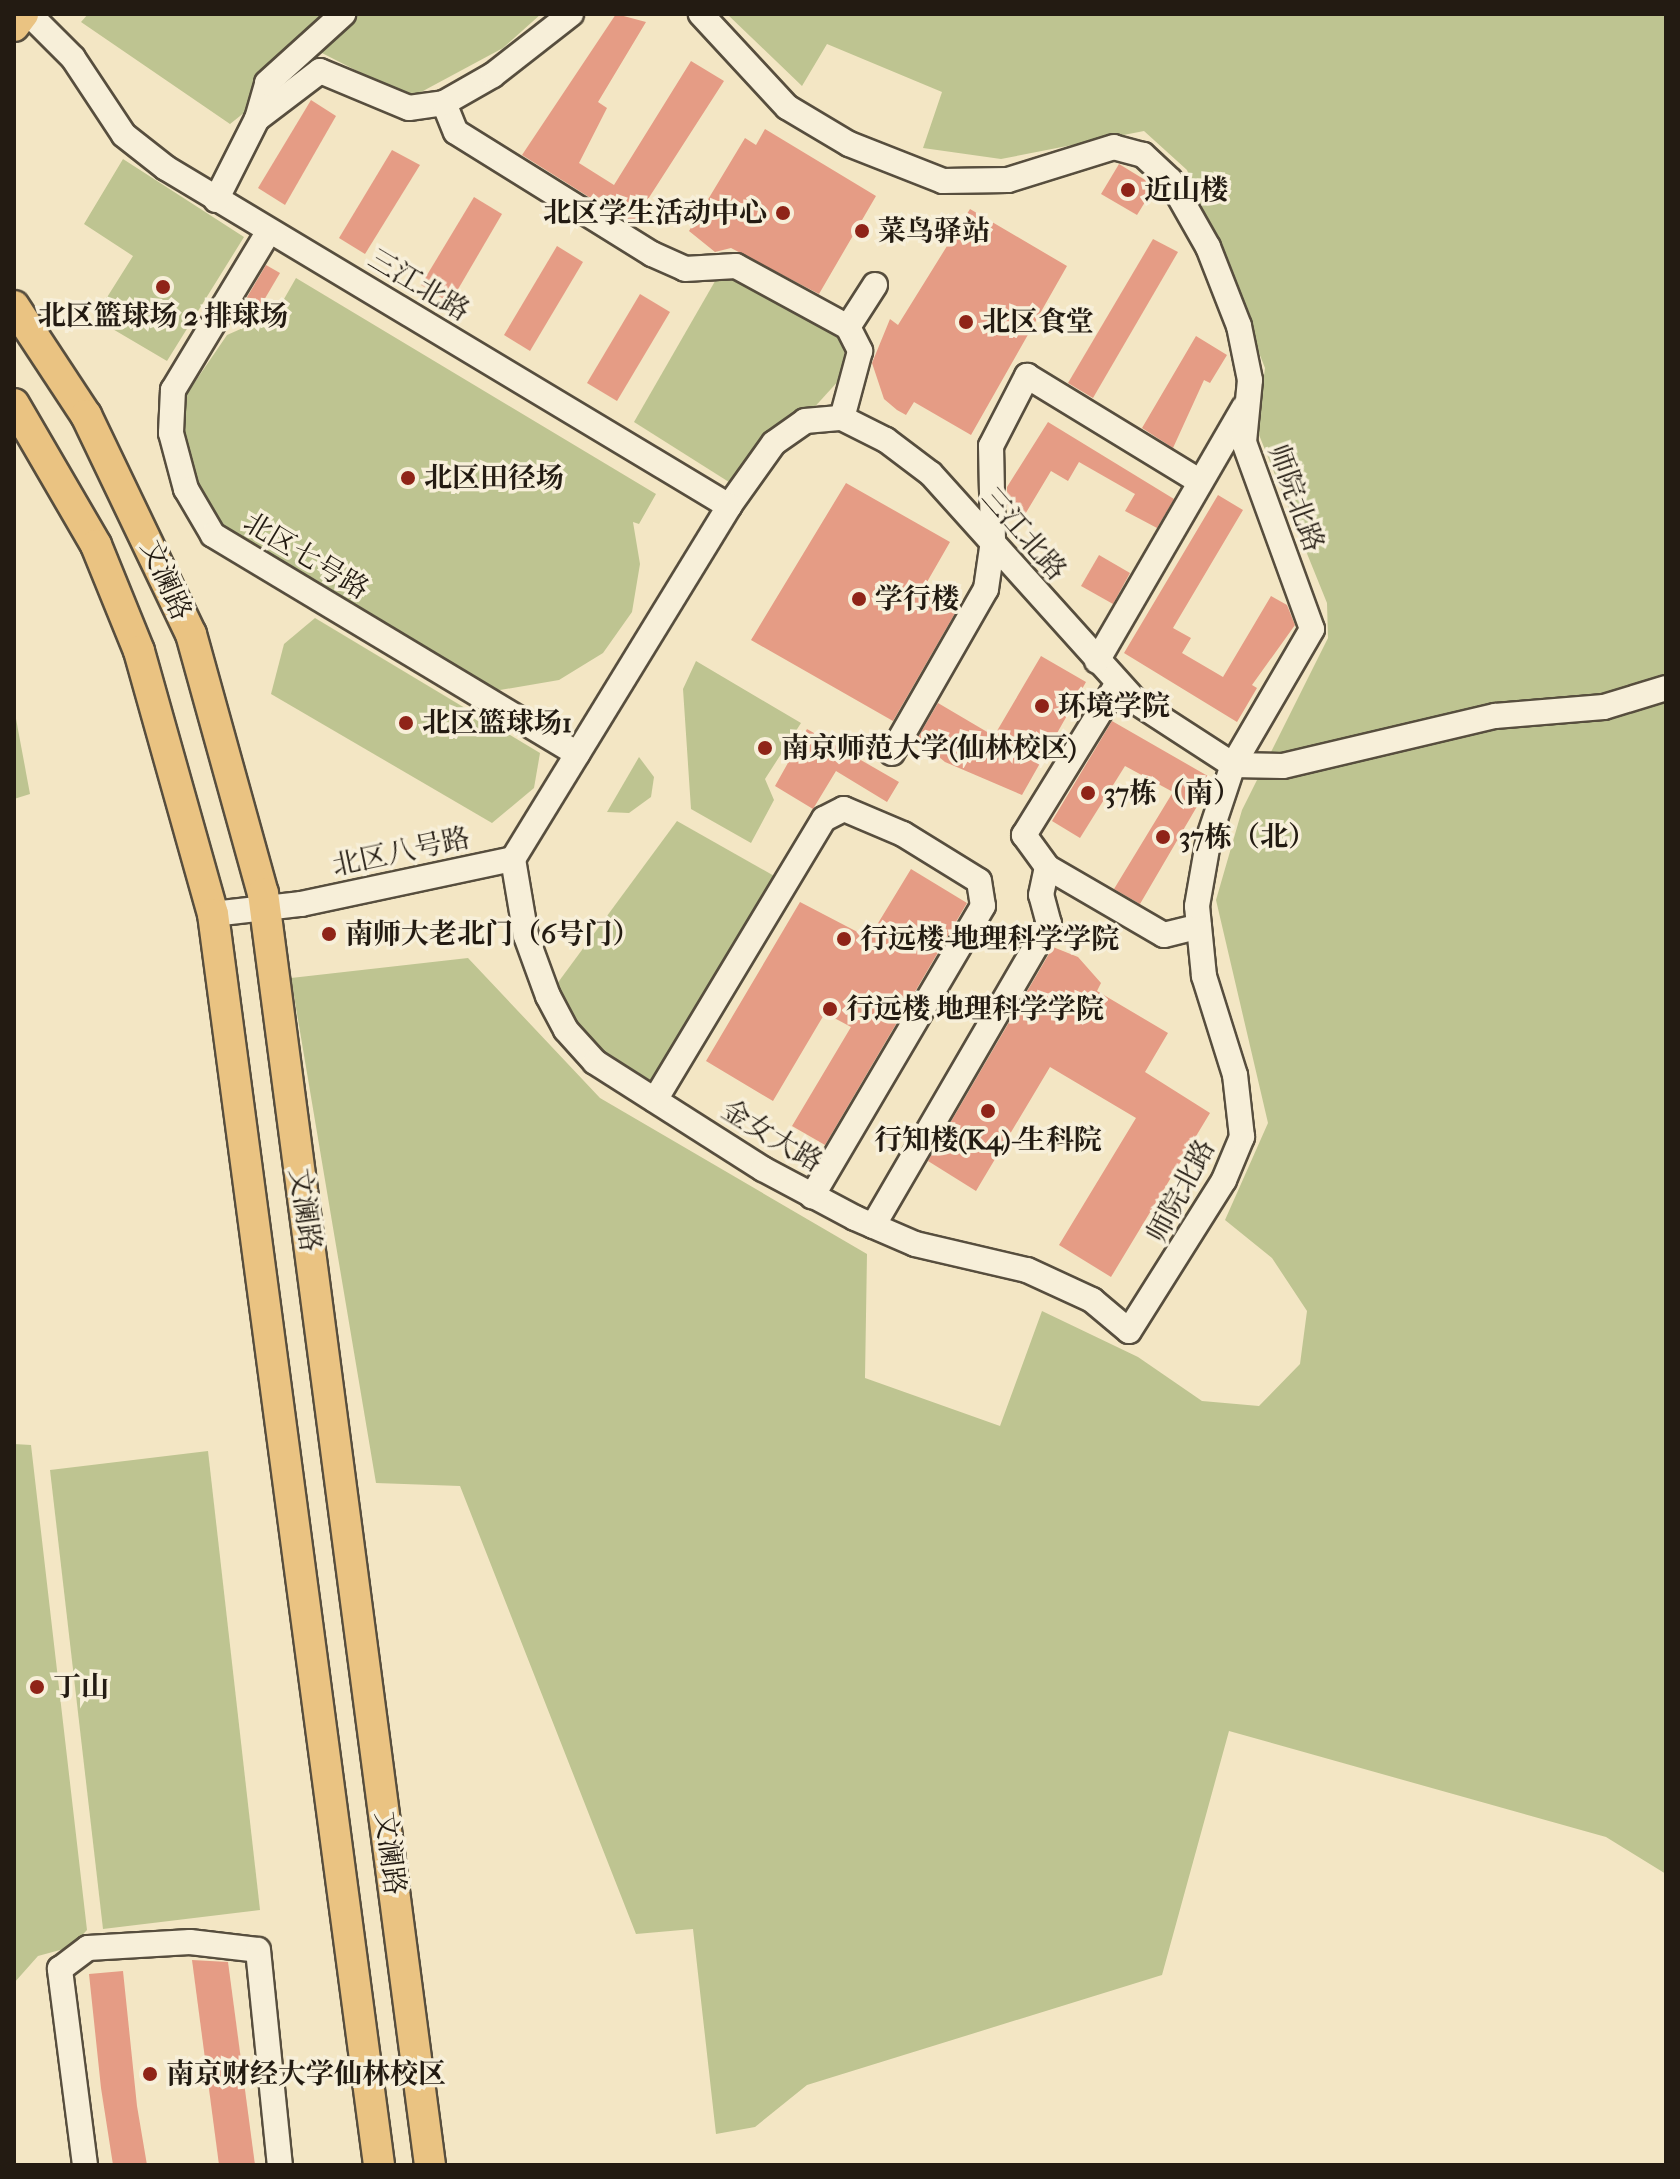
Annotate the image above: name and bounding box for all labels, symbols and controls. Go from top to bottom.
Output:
place label: 近山楼 [1144,173,1228,207]
marker: 近山楼 [1119,181,1137,199]
place label: 北区学生活动中心 [543,196,767,230]
marker: 北区学生活动中心 [774,204,792,222]
place label: 菜鸟驿站 [878,214,990,248]
marker: 菜鸟驿站 [853,222,871,240]
street label: 三江北路 [362,242,476,328]
marker: 北区篮球场 2 排球场 [154,278,172,296]
place label: 北区篮球场 2 排球场 [38,299,288,333]
place label: 北区食堂 [982,305,1094,339]
marker: 北区食堂 [957,313,975,331]
street label: 师院北路 [1261,440,1331,556]
place label: 北区田径场 [424,461,564,495]
marker: 北区田径场 [399,469,417,487]
street label: 三江北路 [975,481,1073,587]
street label: 北区七号路 [237,506,375,606]
street label: 文澜路 [134,535,198,625]
place label: 学行楼 [875,582,959,616]
marker: 学行楼 [850,590,868,608]
place label: 环境学院 [1058,689,1170,723]
marker: 环境学院 [1033,697,1051,715]
place label: 北区篮球场1 [422,706,572,740]
marker: 北区篮球场1 [397,714,415,732]
place label: 南京师范大学(仙林校区) [781,731,1077,765]
marker: 南京师范大学(仙林校区) [756,739,774,757]
place label: 37栋（南） [1104,776,1241,810]
marker: 37栋（南） [1079,784,1097,802]
place label: 37栋（北） [1179,820,1316,854]
street label: 北区八号路 [329,821,473,883]
marker: 37栋（北） [1154,828,1172,846]
place label: 南师大老北门（6号门） [345,917,640,951]
place label: 行远楼-地理科学学院 [860,922,1119,956]
marker: 南师大老北门（6号门） [320,925,338,943]
marker: 行远楼-地理科学学院 [835,930,853,948]
place label: 行远楼 地理科学学院 [846,992,1104,1026]
marker: 行远楼 地理科学学院 [821,1000,839,1018]
street label: 金女大路 [715,1093,829,1179]
marker: 行知楼(K4)-生科院 [979,1102,997,1120]
place label: 行知楼(K4)-生科院 [874,1123,1102,1157]
street label: 师院北路 [1140,1134,1222,1248]
street label: 文澜路 [283,1166,327,1254]
place label: 丁山 [53,1670,109,1704]
marker: 丁山 [28,1678,46,1696]
street label: 文澜路 [368,1809,412,1897]
place label: 南京财经大学仙林校区 [166,2057,446,2091]
marker: 南京财经大学仙林校区 [141,2065,159,2083]

